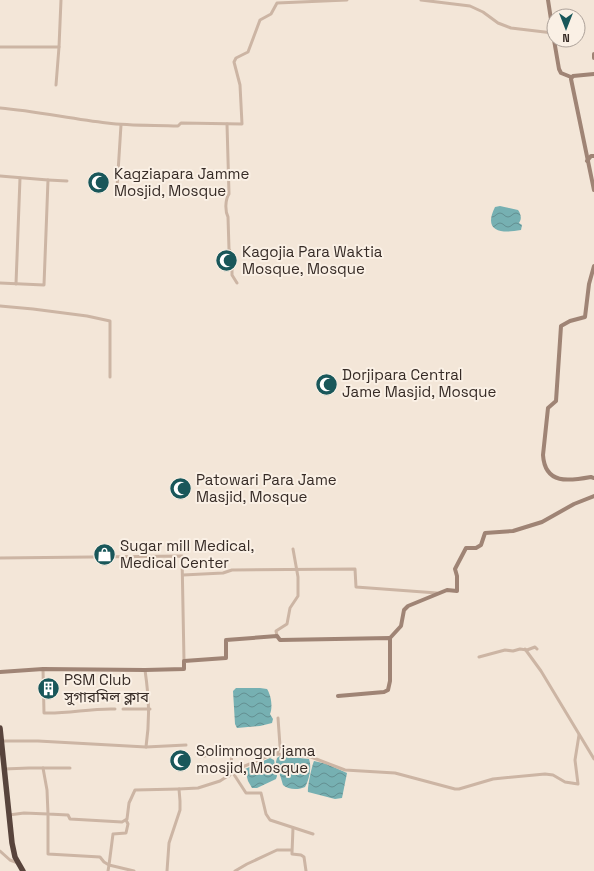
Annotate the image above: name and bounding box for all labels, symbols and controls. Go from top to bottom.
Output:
north arrow [546,8,586,48]
text: N [562,31,570,45]
place label: Kagziapara Jamme Mosjid, Mosque [114,164,249,200]
mosque icon: Kagziapara Jamme Mosjid, Mosque [85,170,111,196]
place label: Kagojia Para Waktia Mosque, Mosque [242,242,383,278]
mosque icon: Kagojia Para Waktia Mosque, Mosque [214,248,240,274]
place label: Dorjipara Central Jame Masjid, Mosque [342,365,496,401]
mosque icon: Dorjipara Central Jame Masjid, Mosque [314,371,340,397]
place label: Patowari Para Jame Masjid, Mosque [196,470,337,506]
mosque icon: Patowari Para Jame Masjid, Mosque [167,476,193,502]
place label: Sugar mill Medical, Medical Center [120,536,254,572]
shop icon: Sugar mill Medical, Medical Center [92,542,118,568]
place label: PSM Club সুগারমিল ক্লাব [63,670,150,706]
building icon: PSM Club সুগারমিল ক্লাব [35,676,61,702]
place label: Solimnogor jama mosjid, Mosque [196,741,316,777]
mosque icon: Solimnogor jama mosjid, Mosque [168,747,194,773]

